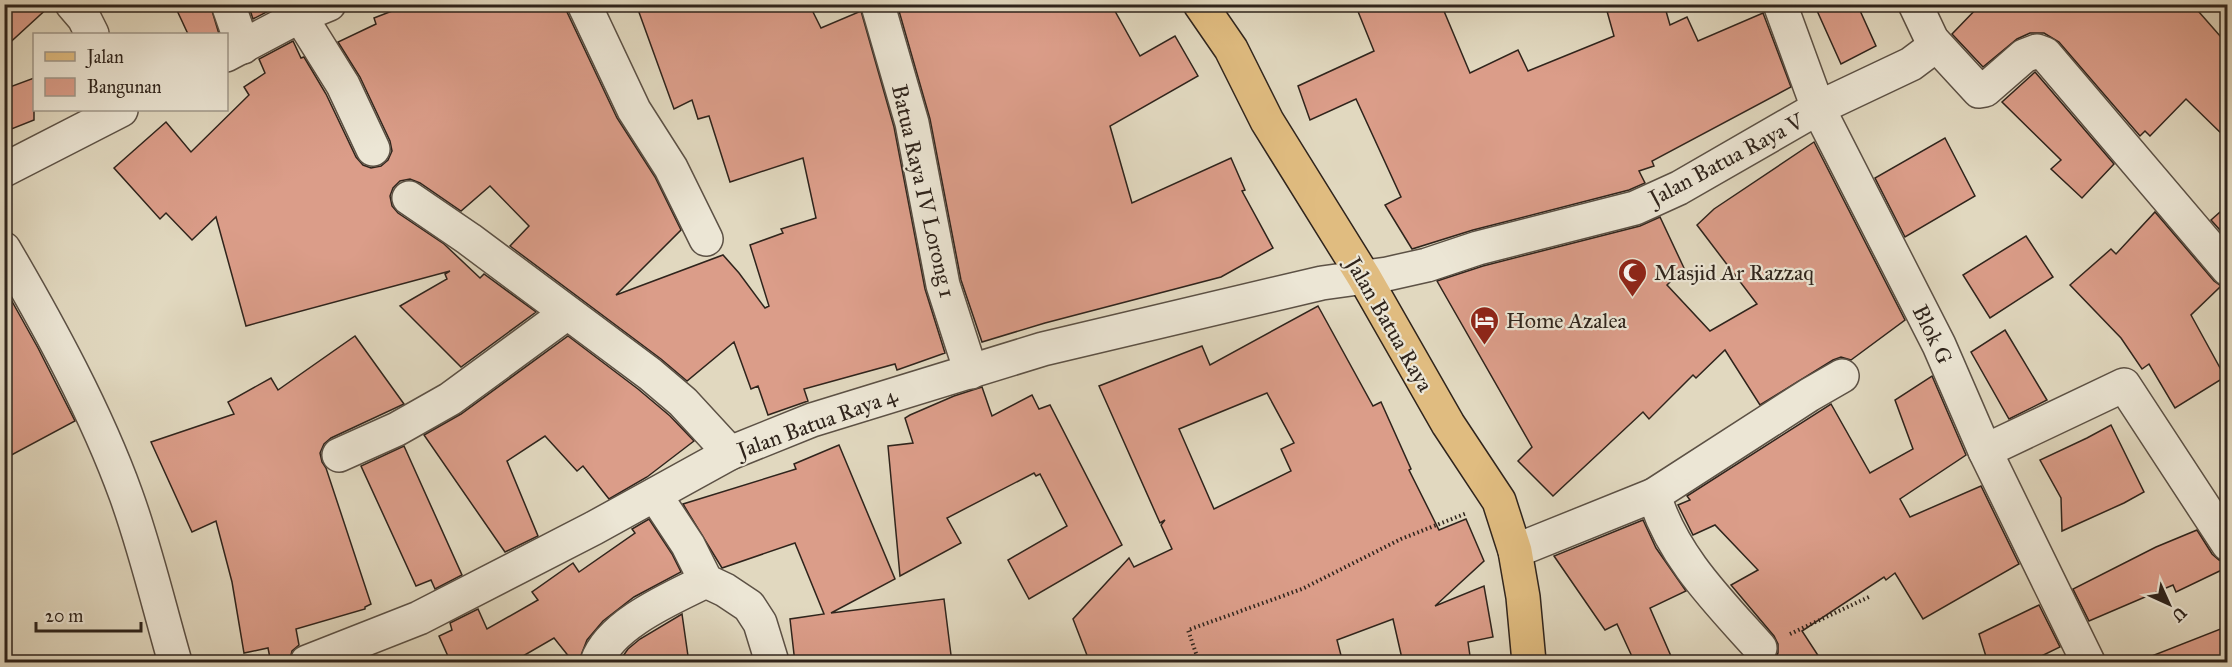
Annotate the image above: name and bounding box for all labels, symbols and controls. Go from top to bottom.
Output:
legend [33,33,228,111]
text: Jalan [85,46,124,69]
text: Bangunan [87,76,162,99]
street label: Batua Raya IV Lorong 1 [886,82,961,300]
street label: Jalan Batua Raya V [1643,107,1810,212]
street label: Jalan Batua Raya [1339,250,1439,397]
mosque icon: Masjid Ar Razzaq [1617,256,1649,298]
place label: Masjid Ar Razzaq [1654,259,1814,286]
street label: Blok G [1907,300,1958,368]
hotel icon: Home Azalea [1469,304,1501,346]
place label: Home Azalea [1506,307,1628,334]
street label: Jalan Batua Raya 4 [732,381,901,465]
north arrow [2139,574,2199,634]
scale bar [36,595,141,633]
text: U [2168,603,2190,626]
text: 20 m [45,605,83,627]

